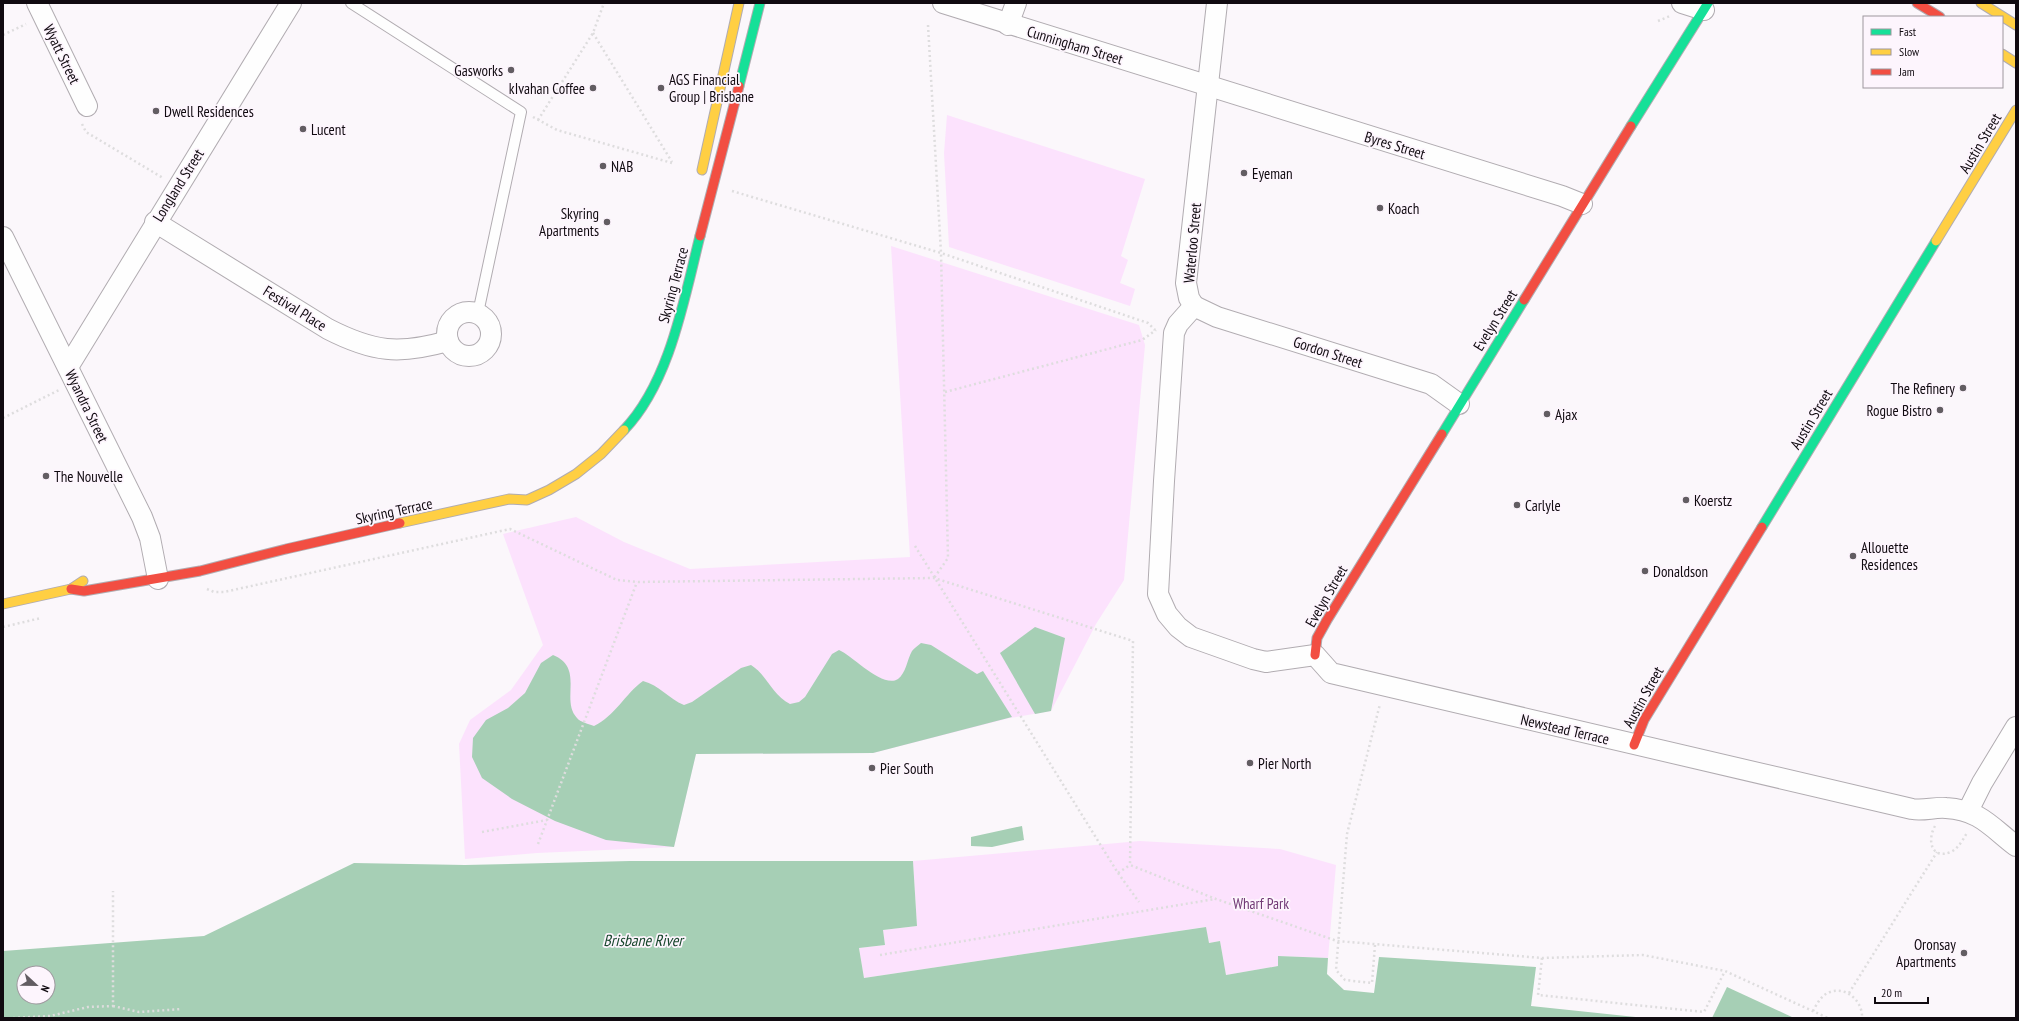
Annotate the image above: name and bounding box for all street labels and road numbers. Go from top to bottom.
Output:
street label: Wyatt Street [39,21,85,87]
street label: Cunningham Street [1025,21,1125,69]
street label: Austin Street [1955,109,2005,177]
street label: Byres Street [1362,127,1428,163]
street label: Longland Street [148,145,208,225]
street label: Waterloo Street [1179,202,1205,284]
street label: Skyring Terrace [654,245,692,325]
street label: Festival Place [260,281,330,335]
street label: Evelyn Street [1469,286,1521,354]
street label: Gordon Street [1291,332,1365,372]
street label: Wyandra Street [61,366,113,446]
street label: Austin Street [1786,385,1836,453]
street label: Skyring Terrace [354,494,434,528]
street label: Evelyn Street [1301,562,1351,630]
street label: Austin Street [1618,663,1668,731]
street label: Newstead Terrace [1519,710,1611,748]

